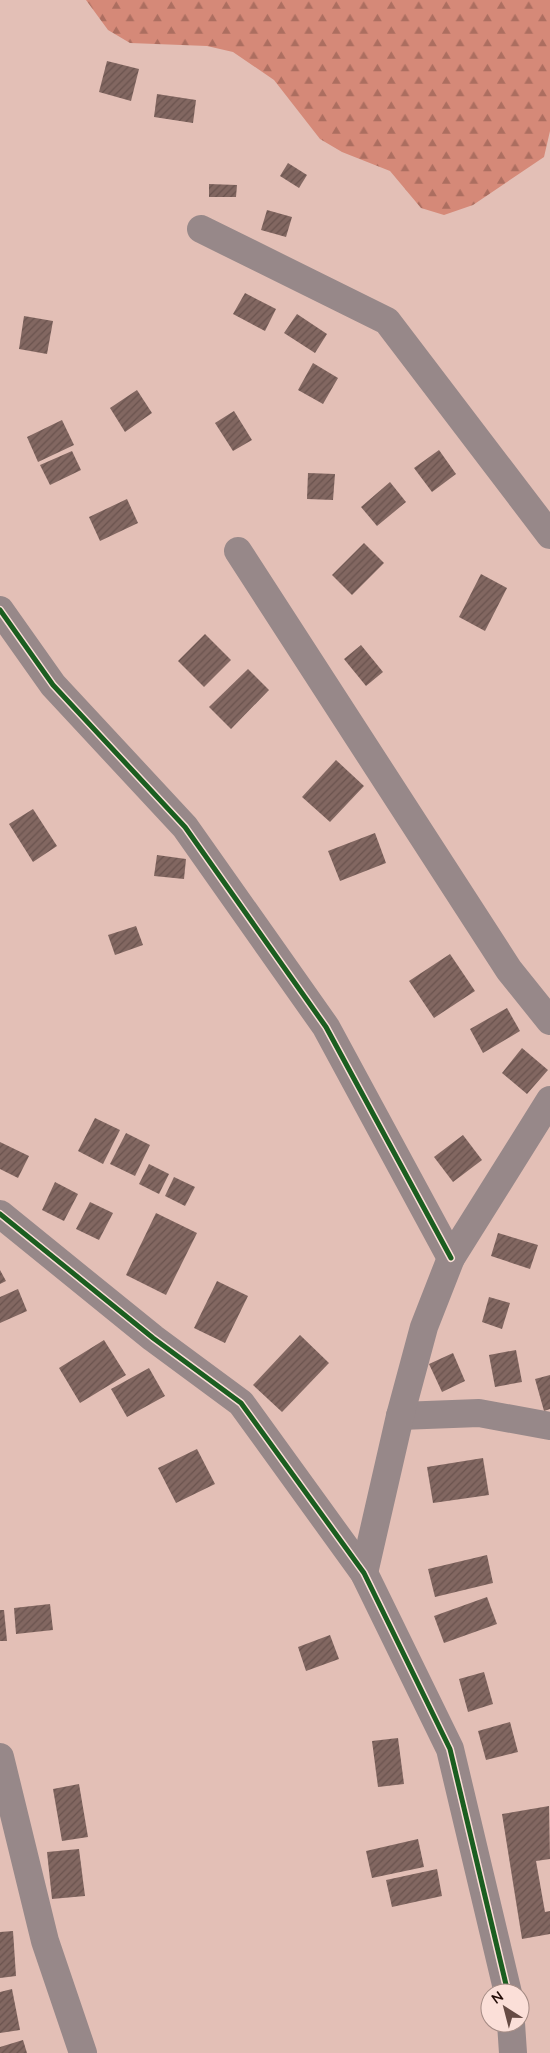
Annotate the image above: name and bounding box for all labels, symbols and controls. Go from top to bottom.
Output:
north arrow [480,1983,530,2033]
text: N [488,1987,507,2009]

